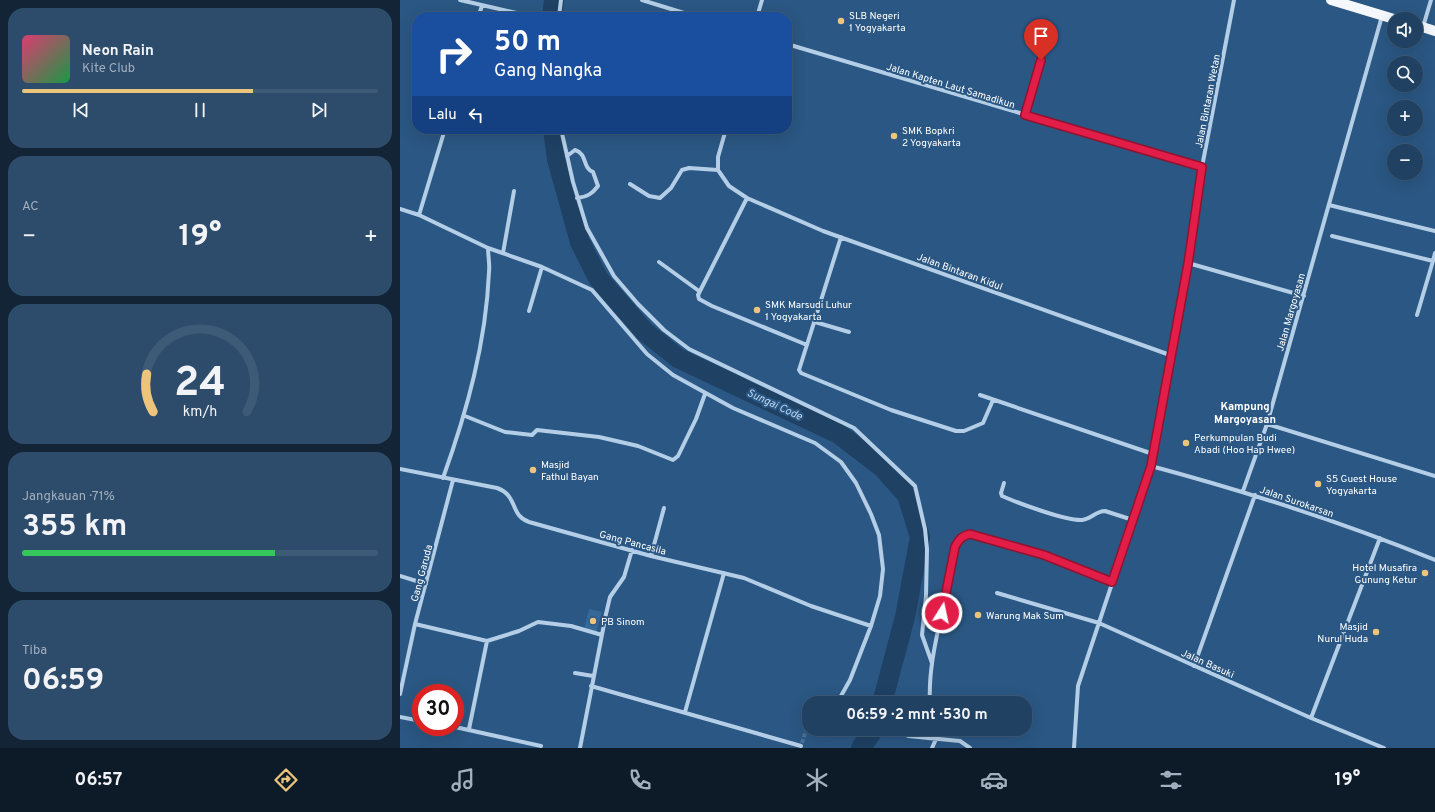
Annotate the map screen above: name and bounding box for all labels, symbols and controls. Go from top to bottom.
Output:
place label: SLB Negeri 1 Yogyakarta [849,10,905,35]
map controls [1387,12,1423,180]
button: sound [1387,12,1423,48]
marker: SLB Negeri 1 Yogyakarta [836,16,846,26]
pin [1024,19,1058,60]
text: 50 m [494,25,561,61]
icon: arrive [1030,25,1052,47]
icon: right [428,28,480,80]
text: Neon Rain [82,42,154,61]
street label: Jalan Bintaran Wetan [1193,53,1224,149]
button: search [1387,56,1423,92]
text: Gang Nangka [494,60,602,83]
text: Kite Club [82,61,135,77]
street label: Jalan Kapten Laut Samadikun [885,61,1016,112]
icon: previous [70,99,92,121]
icon: pause [189,99,211,121]
icon: next [308,99,330,121]
button: + [1387,100,1423,136]
icon: left [465,104,487,126]
text: Lalu [428,106,457,125]
place label: SMK Bopkri 2 Yogyakarta [902,125,961,150]
marker: SMK Bopkri 2 Yogyakarta [889,131,899,141]
button: − [1387,144,1423,180]
text: AC [22,199,39,215]
text: 19° [179,219,221,256]
text: − [22,224,36,251]
text: + [364,224,378,251]
street label: Jalan Bintaran Kidul [915,251,1004,294]
street label: Jalan Margoyasan [1274,272,1309,353]
place label: SMK Marsudi Luhur 1 Yogyakarta [765,299,852,324]
marker: SMK Marsudi Luhur 1 Yogyakarta [752,305,762,315]
text: 24 [174,358,226,411]
water label: Sungai Code [745,386,805,424]
district label: Kampung Margoyasan [1214,400,1276,427]
text: km/h [183,403,217,421]
place label: Perkumpulan Budi Abadi (Hoo Hap Hwee) [1194,432,1295,457]
marker: Perkumpulan Budi Abadi (Hoo Hap Hwee) [1181,438,1191,448]
place label: Masjid Fathul Bayan [541,459,599,484]
marker: Masjid Fathul Bayan [528,465,538,475]
place label: S5 Guest House Yogyakarta [1326,473,1397,498]
marker: S5 Guest House Yogyakarta [1313,479,1323,489]
street label: Jalan Surokarsan [1258,484,1335,521]
text: Jangkauan · 71% [22,489,115,505]
text: 355 km [22,509,127,546]
street label: Gang Pancasila [598,528,667,559]
street label: Gang Garuda [409,543,436,603]
place label: Hotel Musafira Gunung Ketur [1352,562,1417,587]
marker: Hotel Musafira Gunung Ketur [1420,568,1430,578]
position arrow [921,592,963,634]
marker: Warung Mak Sum [973,610,983,620]
place label: Warung Mak Sum [986,610,1064,623]
marker: PB Sinom [588,616,598,626]
place label: PB Sinom [601,616,645,629]
place label: Masjid Nurul Huda [1317,621,1368,646]
marker: Masjid Nurul Huda [1371,627,1381,637]
text: Tiba [22,643,47,659]
street label: Jalan Basuki [1179,647,1236,682]
text: 06:59 [22,663,104,700]
speed limit sign: 30 [412,684,464,736]
text: 06:59 · 2 mnt · 530 m [846,706,988,725]
icon: directions [272,766,300,794]
icon: music [449,766,477,794]
icon: phone [626,766,654,794]
icon: climate [803,766,831,794]
icon: car [980,766,1008,794]
icon: filters [1157,766,1185,794]
text: 06:57 [75,769,123,792]
text: 19° [1335,769,1360,792]

